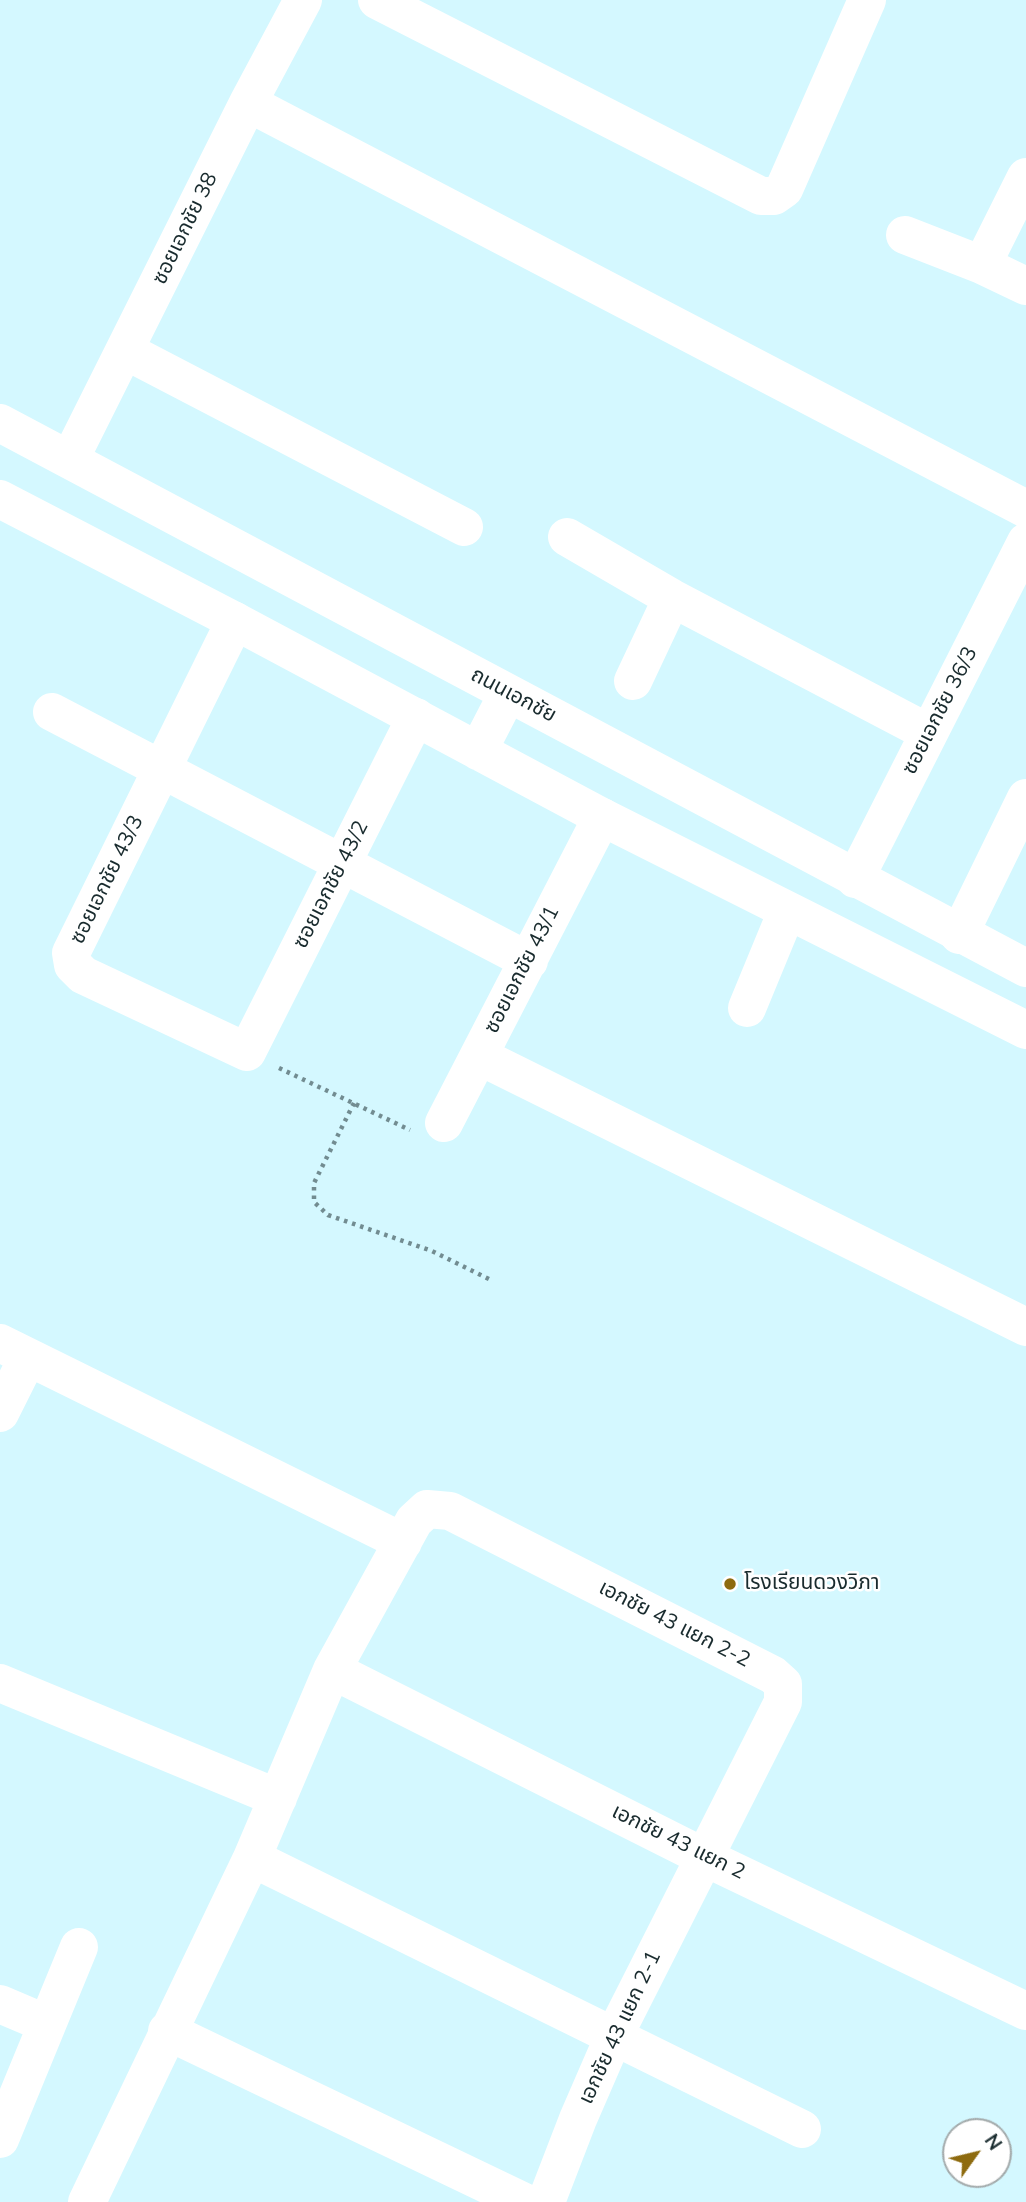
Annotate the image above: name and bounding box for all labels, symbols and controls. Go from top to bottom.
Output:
street label: ซอยเอกชัย 38 [148,169,224,289]
street label: ซอยเอกชัย 36/3 [898,643,984,779]
street label: ถนนเอกชัย [466,663,560,729]
street label: ซอยเอกชัย 43/3 [66,812,150,948]
street label: ซอยเอกชัย 43/2 [289,817,375,953]
street label: ซอยเอกชัย 43/1 [480,902,566,1038]
place label: โรงเรียนดวงวิภา [744,1571,879,1597]
street label: เอกชัย 43 แยก 2-2 [594,1576,754,1674]
marker: โรงเรียนดวงวิภา [722,1576,738,1592]
street label: เอกชัย 43 แยก 2 [607,1800,749,1886]
street label: เอกชัย 43 แยก 2-1 [574,1947,668,2109]
north arrow [942,2118,1012,2188]
text: N [978,2129,1008,2156]

